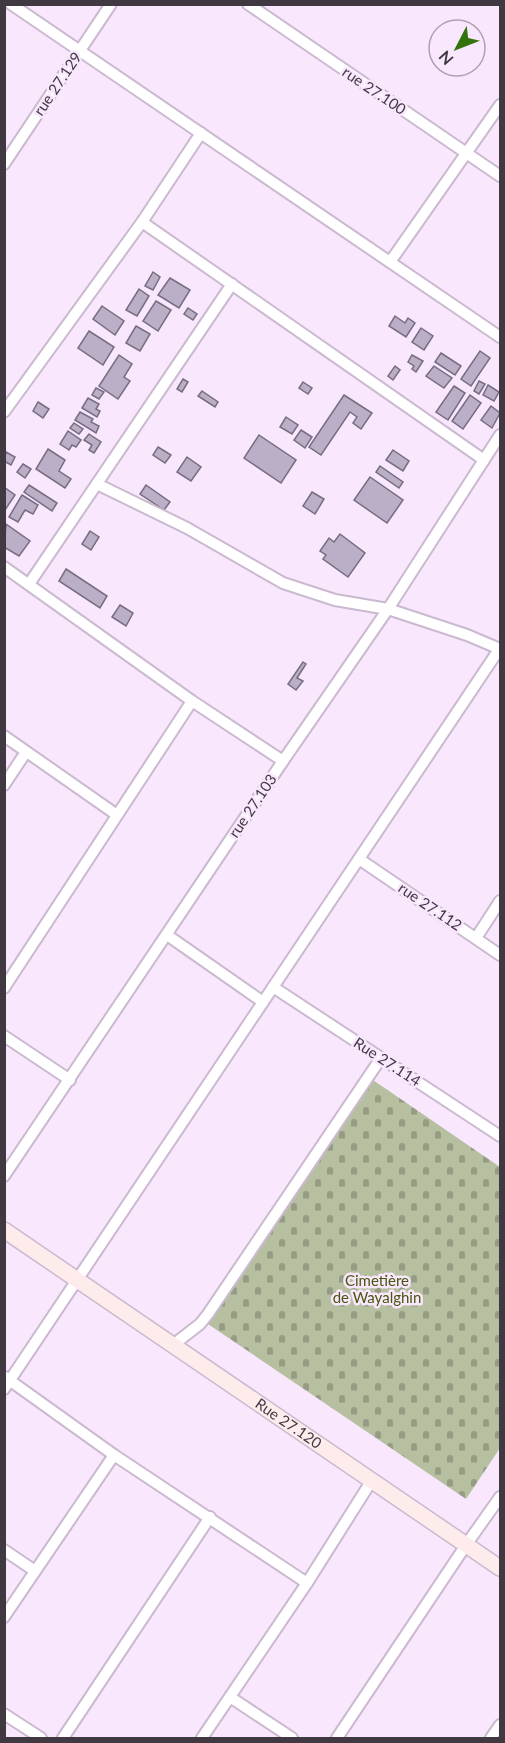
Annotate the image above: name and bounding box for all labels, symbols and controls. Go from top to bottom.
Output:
north arrow [427,18,487,78]
text: N [434,47,457,69]
street label: rue 27.129 [29,48,85,119]
street label: rue 27.100 [339,62,410,118]
street label: rue 27.103 [224,770,280,841]
street label: rue 27.112 [395,878,466,934]
street label: Rue 27.114 [351,1033,425,1090]
park label: Cimetière de Wayalghin [333,1271,421,1306]
street label: Rue 27.120 [252,1394,326,1452]

